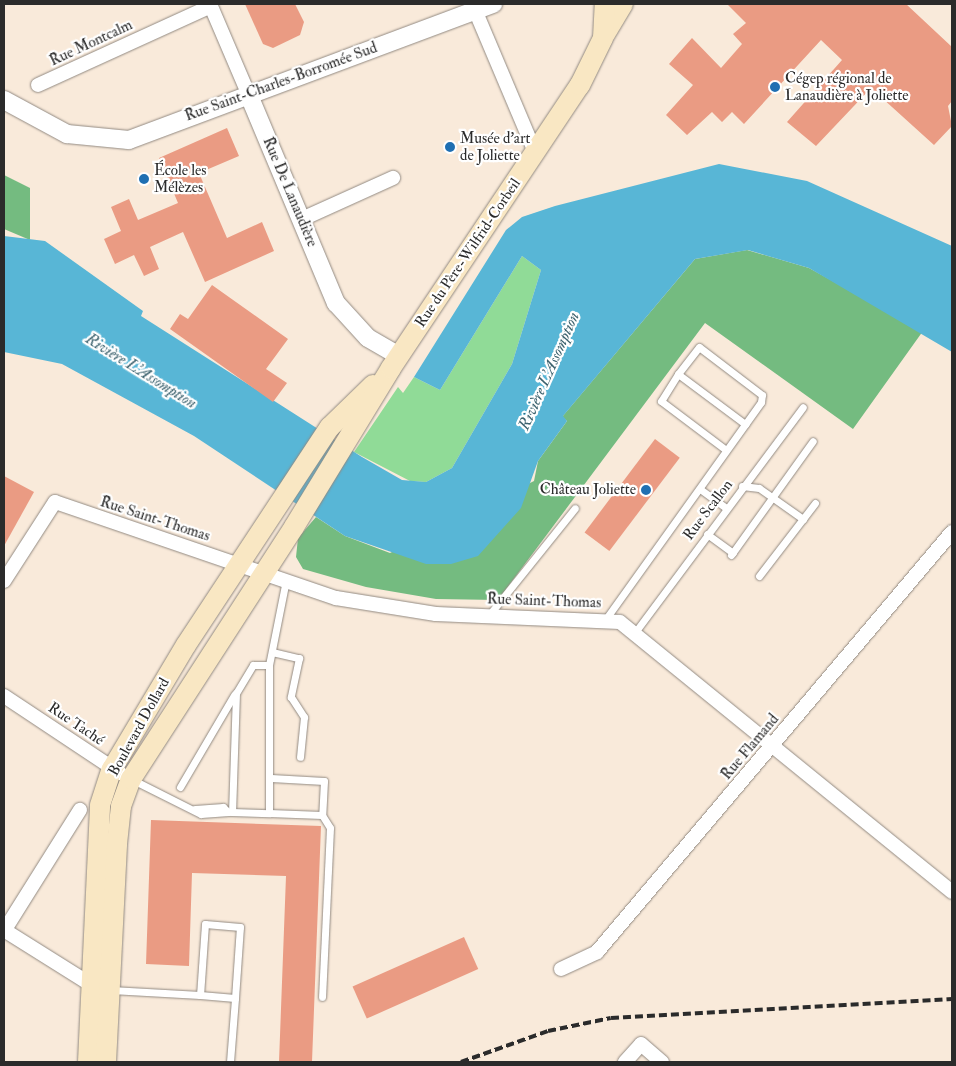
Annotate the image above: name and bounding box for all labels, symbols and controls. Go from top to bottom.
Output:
street label: Rue Montcalm [47,16,135,70]
street label: Rue Saint-Charles-Borromée Sud [182,39,380,125]
place label: Cégep régional de Lanaudière à Joliette [785,69,909,104]
marker: Cégep régional de Lanaudière à Joliette [769,81,781,93]
place label: Musée d'art de Joliette [460,129,530,164]
street label: Rue De Lanaudière [259,134,321,250]
marker: Musée d'art de Joliette [444,141,456,153]
place label: École les Mélèzes [154,161,206,196]
marker: École les Mélèzes [138,173,150,185]
street label: Rue du Père-Wilfrid-Corbeil [411,175,525,331]
water label: Rivière L'Assomption [514,309,584,433]
water label: Rivière L'Assomption [82,329,200,413]
street label: Rue Scallon [679,476,737,544]
place label: Château Joliette [540,481,636,499]
marker: Château Joliette [640,484,652,496]
street label: Rue Saint-Thomas [98,493,212,545]
street label: Rue Saint-Thomas [487,590,601,612]
street label: Boulevard Dollard [105,675,173,779]
street label: Rue Taché [45,699,107,749]
street label: Rue Flamand [717,711,783,783]

